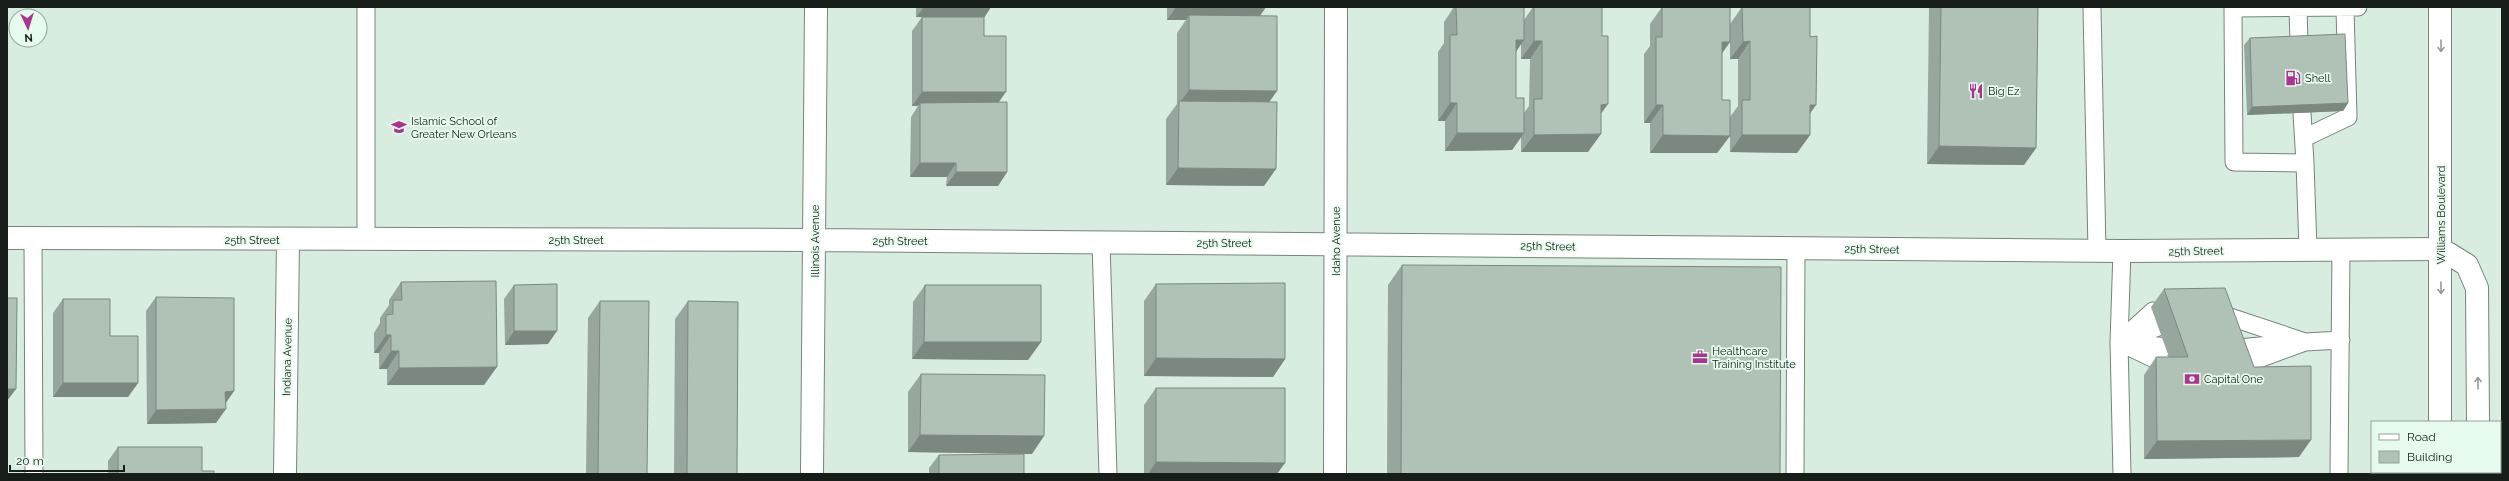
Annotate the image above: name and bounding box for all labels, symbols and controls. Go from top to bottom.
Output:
north arrow [8,8,48,48]
text: N [24,31,33,44]
one-way arrow [2437,39,2445,52]
fuel station icon: Shell [2284,69,2302,87]
place label: Shell [2305,72,2331,85]
restaurant icon: Big Ez [1967,82,1985,100]
place label: Big Ez [1988,85,2020,98]
place label: Islamic School of Greater New Orleans [411,115,517,141]
school or university icon: Islamic School of Greater New Orleans [390,118,408,136]
street label: Williams Boulevard [2435,166,2448,264]
street label: Illinois Avenue [809,204,822,277]
street label: Idaho Avenue [1330,206,1343,276]
street label: 25th Street [224,234,280,247]
street label: 25th Street [548,234,604,247]
street label: 25th Street [872,235,928,248]
street label: 25th Street [1196,237,1252,250]
street label: 25th Street [1520,240,1576,253]
street label: 25th Street [1844,243,1900,256]
street label: 25th Street [2168,245,2224,258]
one-way arrow [2437,281,2445,294]
street label: Indiana Avenue [280,317,295,396]
place label: Healthcare Training Institute [1712,345,1796,371]
office icon: Healthcare Training Institute [1691,348,1709,366]
bank icon: Capital One [2183,370,2201,388]
place label: Capital One [2204,373,2264,386]
one-way arrow [2474,377,2482,390]
legend [2371,421,2501,473]
text: Road [2407,430,2436,444]
scale bar [10,447,124,473]
text: Building [2407,450,2453,464]
text: 20 m [16,454,44,468]

